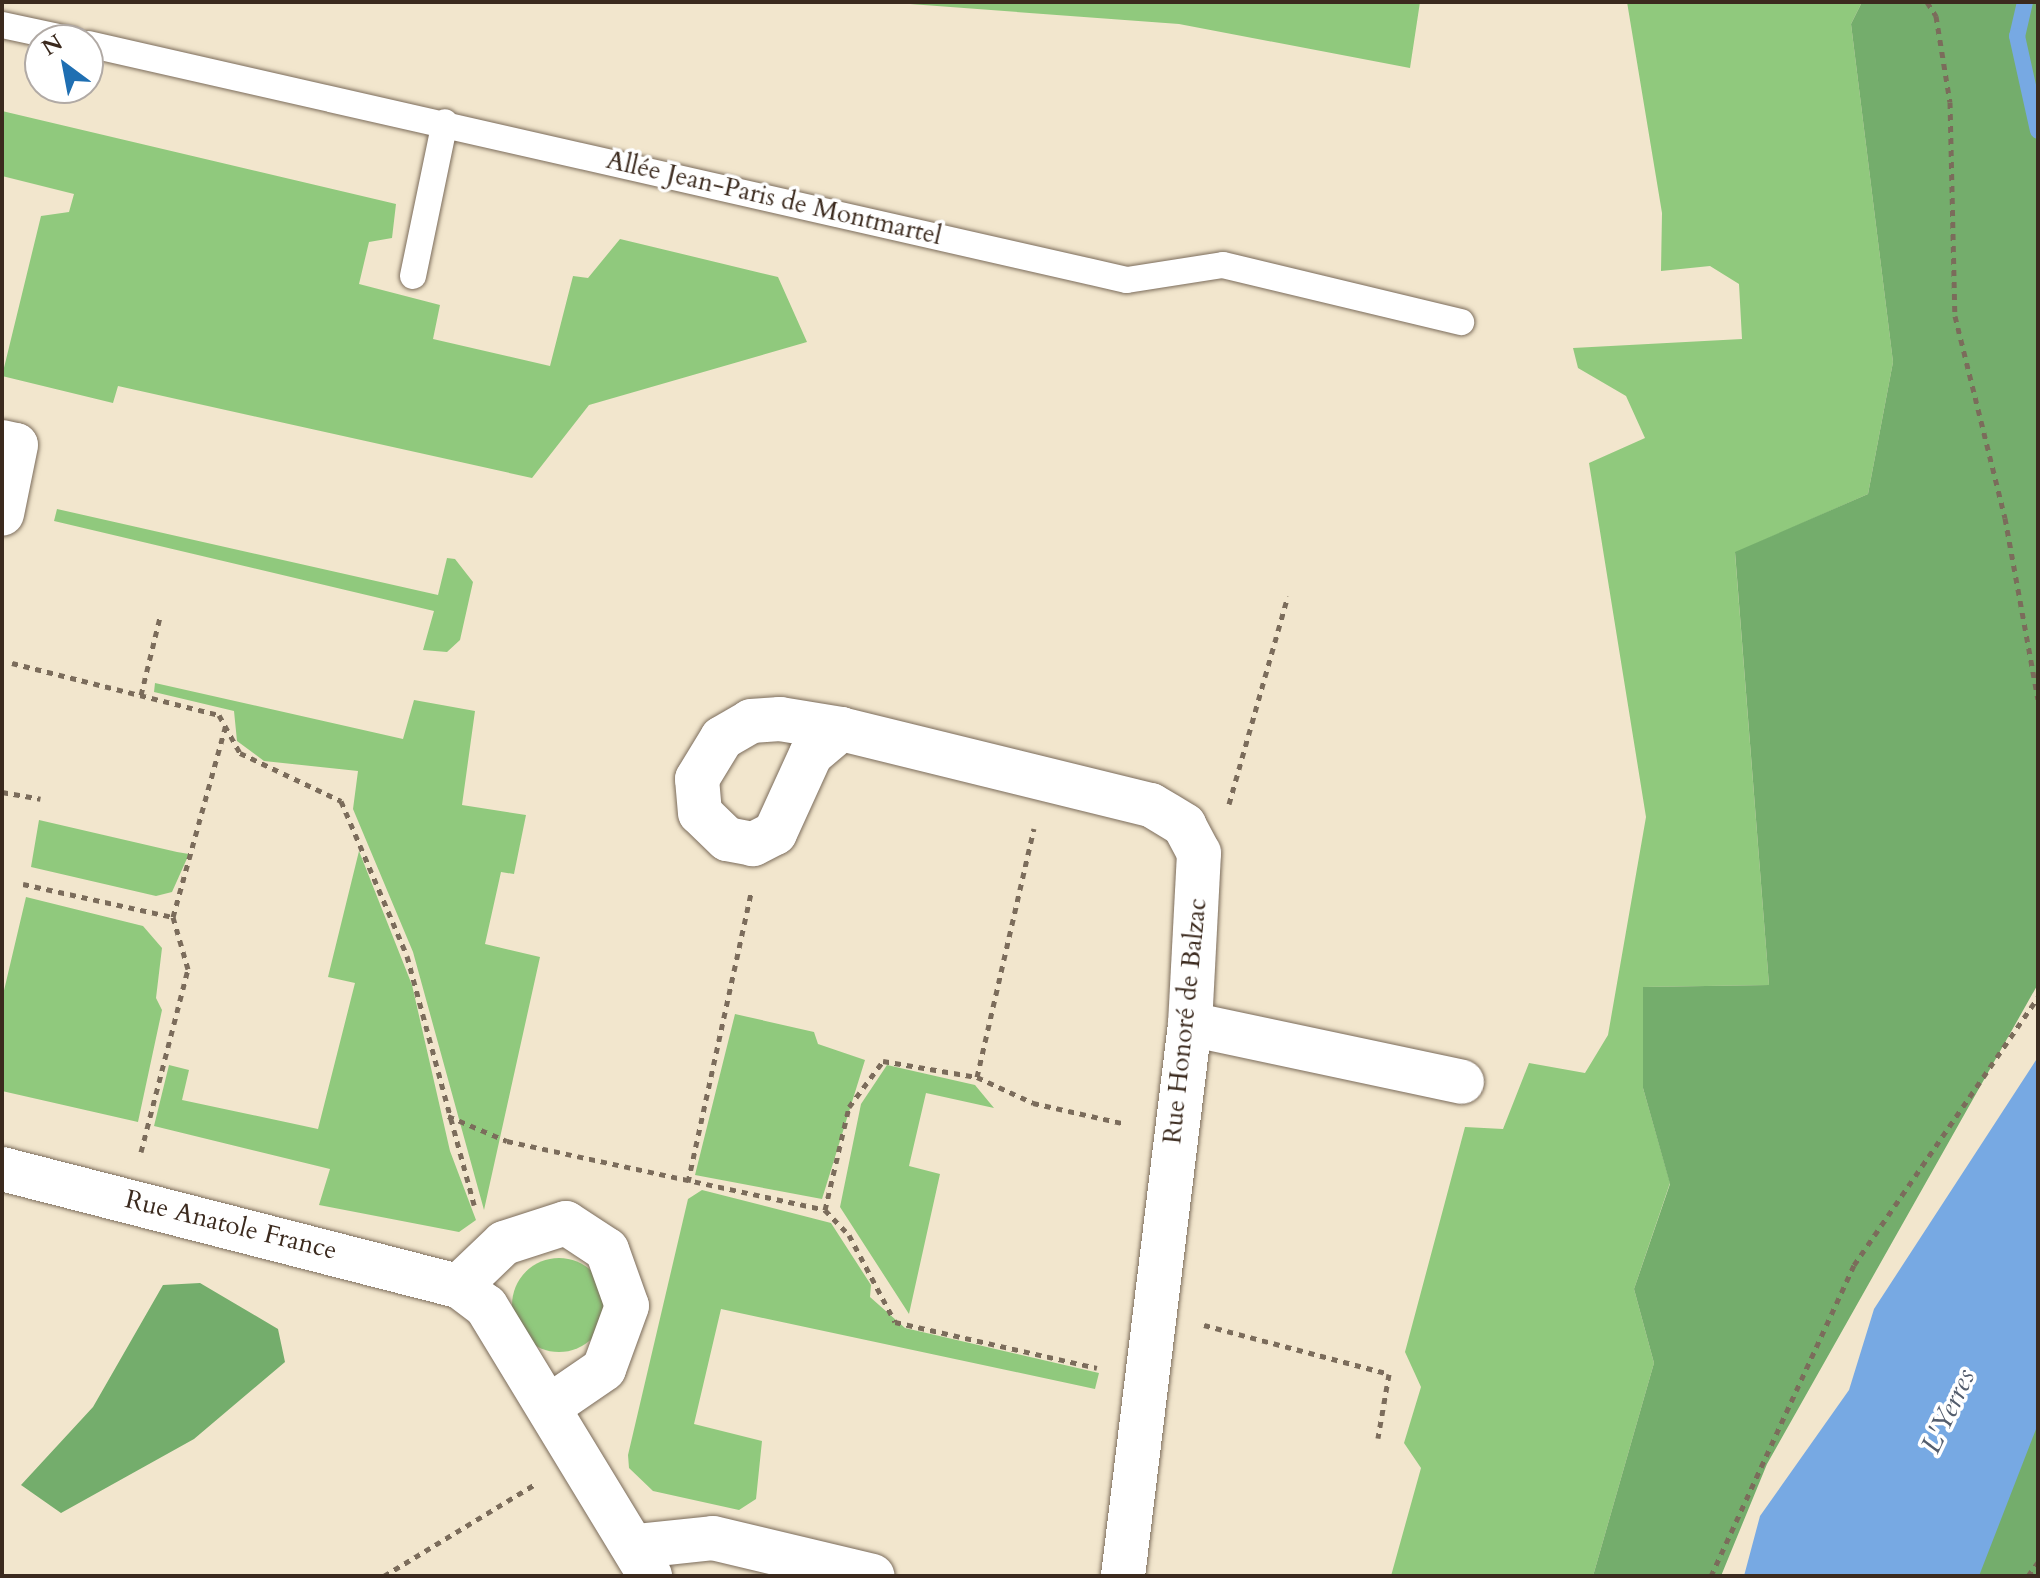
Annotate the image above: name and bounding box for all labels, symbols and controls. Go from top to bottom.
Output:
north arrow [24,24,104,104]
text: N [36,28,68,63]
street label: Allée Jean-Paris de Montmartel [603,144,945,252]
street label: Rue Honoré de Balzac [1157,897,1213,1145]
street label: Rue Anatole France [122,1184,340,1266]
water label: L'Yerres [1914,1363,1982,1459]

